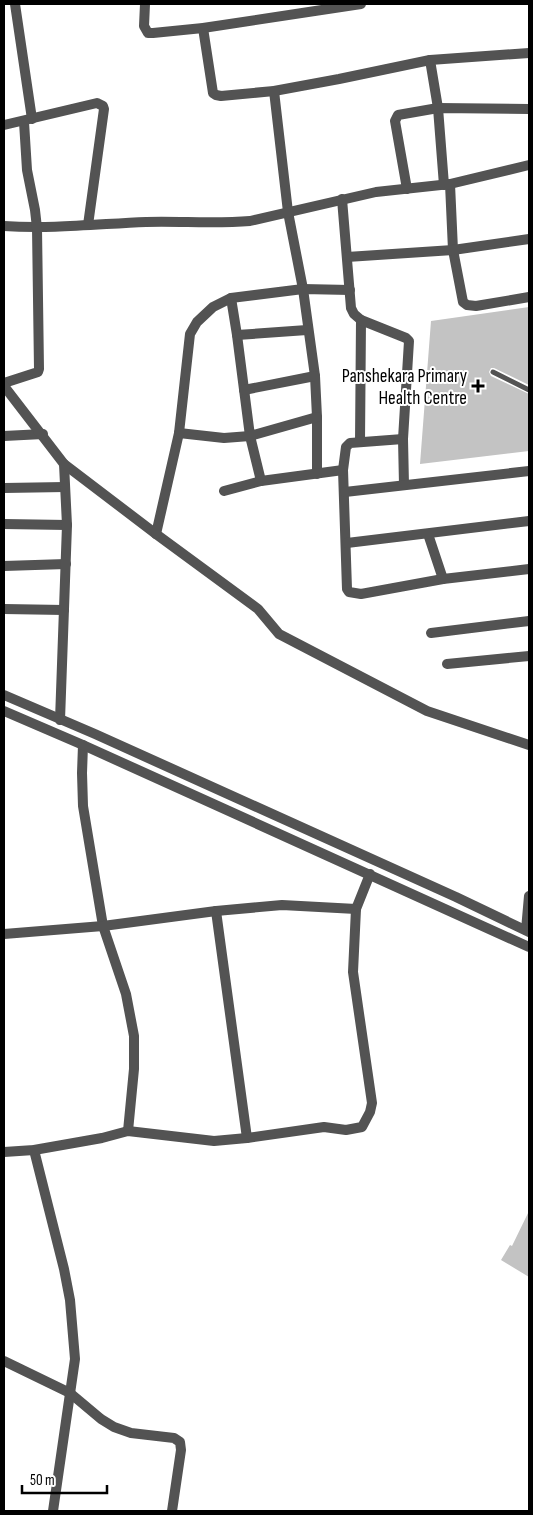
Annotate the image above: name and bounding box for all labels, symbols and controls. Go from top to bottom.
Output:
place label: Panshekara Primary Health Centre [342,365,468,410]
marker: Panshekara Primary Health Centre [471,379,485,393]
scale bar [22,1462,108,1494]
text: 50 m [30,1471,55,1490]

